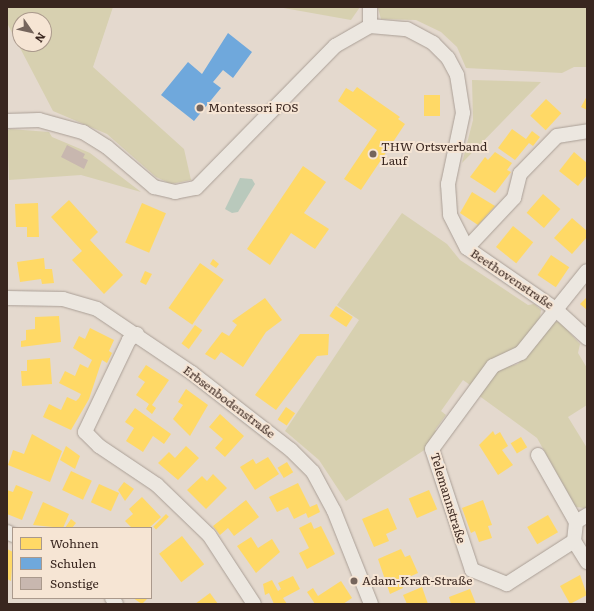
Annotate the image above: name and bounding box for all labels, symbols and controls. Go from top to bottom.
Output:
north arrow [12,12,52,52]
text: N [32,30,50,46]
place label: Montessori FOS [208,101,299,115]
marker: Montessori FOS [195,103,205,113]
place label: THW Ortsverband Lauf [381,140,487,168]
marker: THW Ortsverband Lauf [368,149,378,159]
street label: Beethovenstraße [468,246,556,312]
street label: Erbsenbodenstraße [180,363,278,441]
street label: Telemannstraße [427,451,469,545]
legend [12,527,152,599]
text: Wohnen [50,534,99,552]
text: Schulen [50,554,96,572]
text: Sonstige [50,574,99,592]
place label: Adam-Kraft-Straße [362,574,472,588]
marker: Adam-Kraft-Straße [349,576,359,586]

